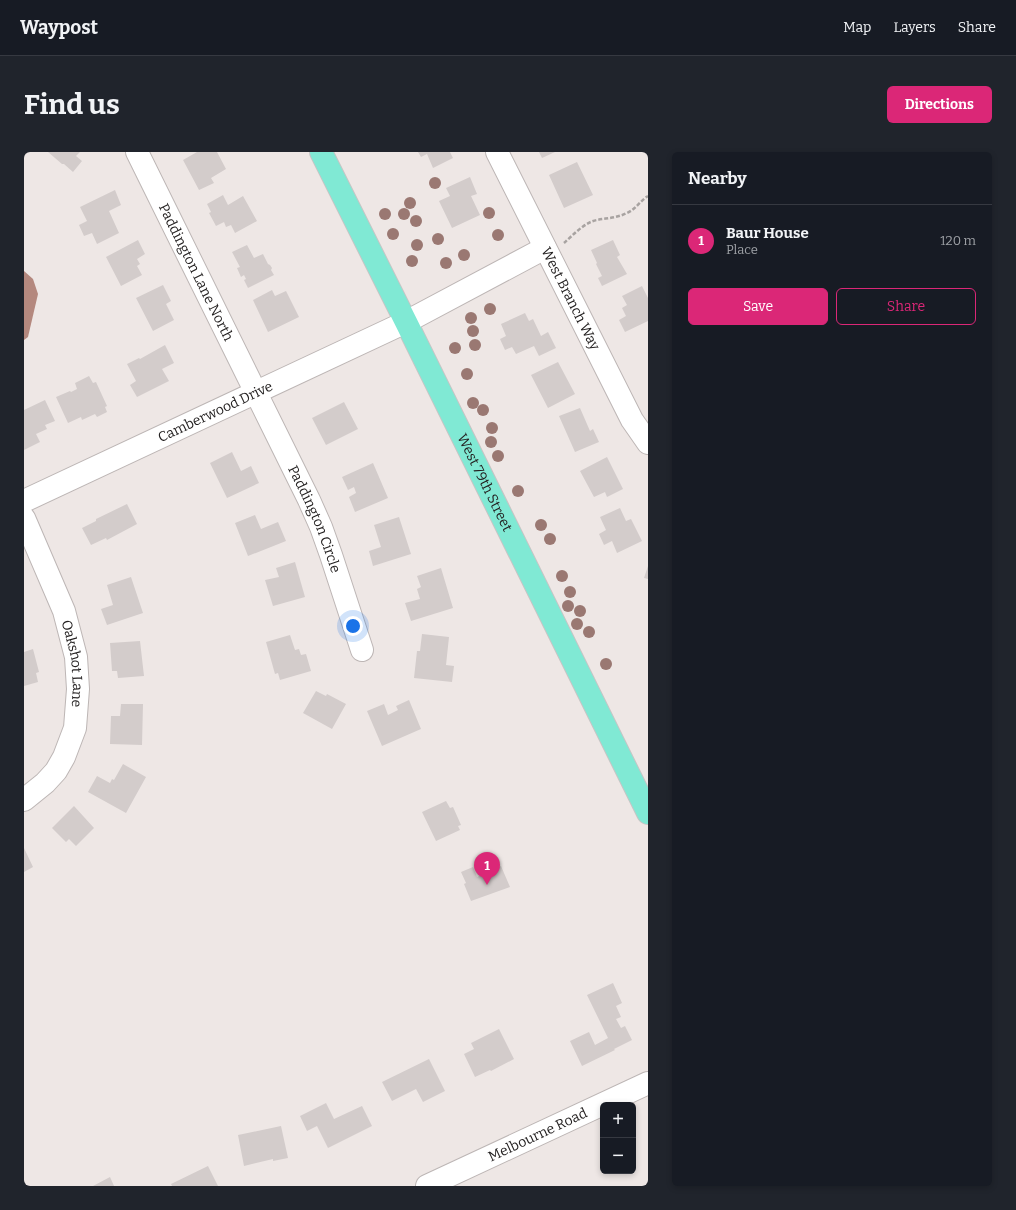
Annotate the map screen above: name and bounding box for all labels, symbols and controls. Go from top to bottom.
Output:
text: Waypost [20,16,98,39]
text: Map [843,19,871,36]
text: Layers [893,19,936,36]
text: Share [958,19,996,36]
button: Directions [887,86,992,123]
text: Find us [24,88,120,121]
text: Nearby [688,168,747,189]
street label: Paddington Lane North [155,201,238,344]
text: Baur House [726,224,809,242]
text: 1 [698,233,704,248]
text: 120 m [940,233,976,248]
text: Place [726,242,758,257]
street label: West Branch Way [538,244,604,353]
button: Save [688,288,828,325]
button: Share [836,288,976,325]
street label: Camberwood Drive [155,377,275,446]
street label: West 79th Street [454,431,516,534]
street label: Paddington Circle [285,462,345,575]
your location [343,616,363,636]
street label: Oakshot Lane [58,618,87,708]
pin: 1 [474,852,500,885]
map controls [600,1102,636,1174]
button: + [600,1102,636,1138]
street label: Melbourne Road [485,1104,590,1165]
button: − [600,1138,636,1174]

